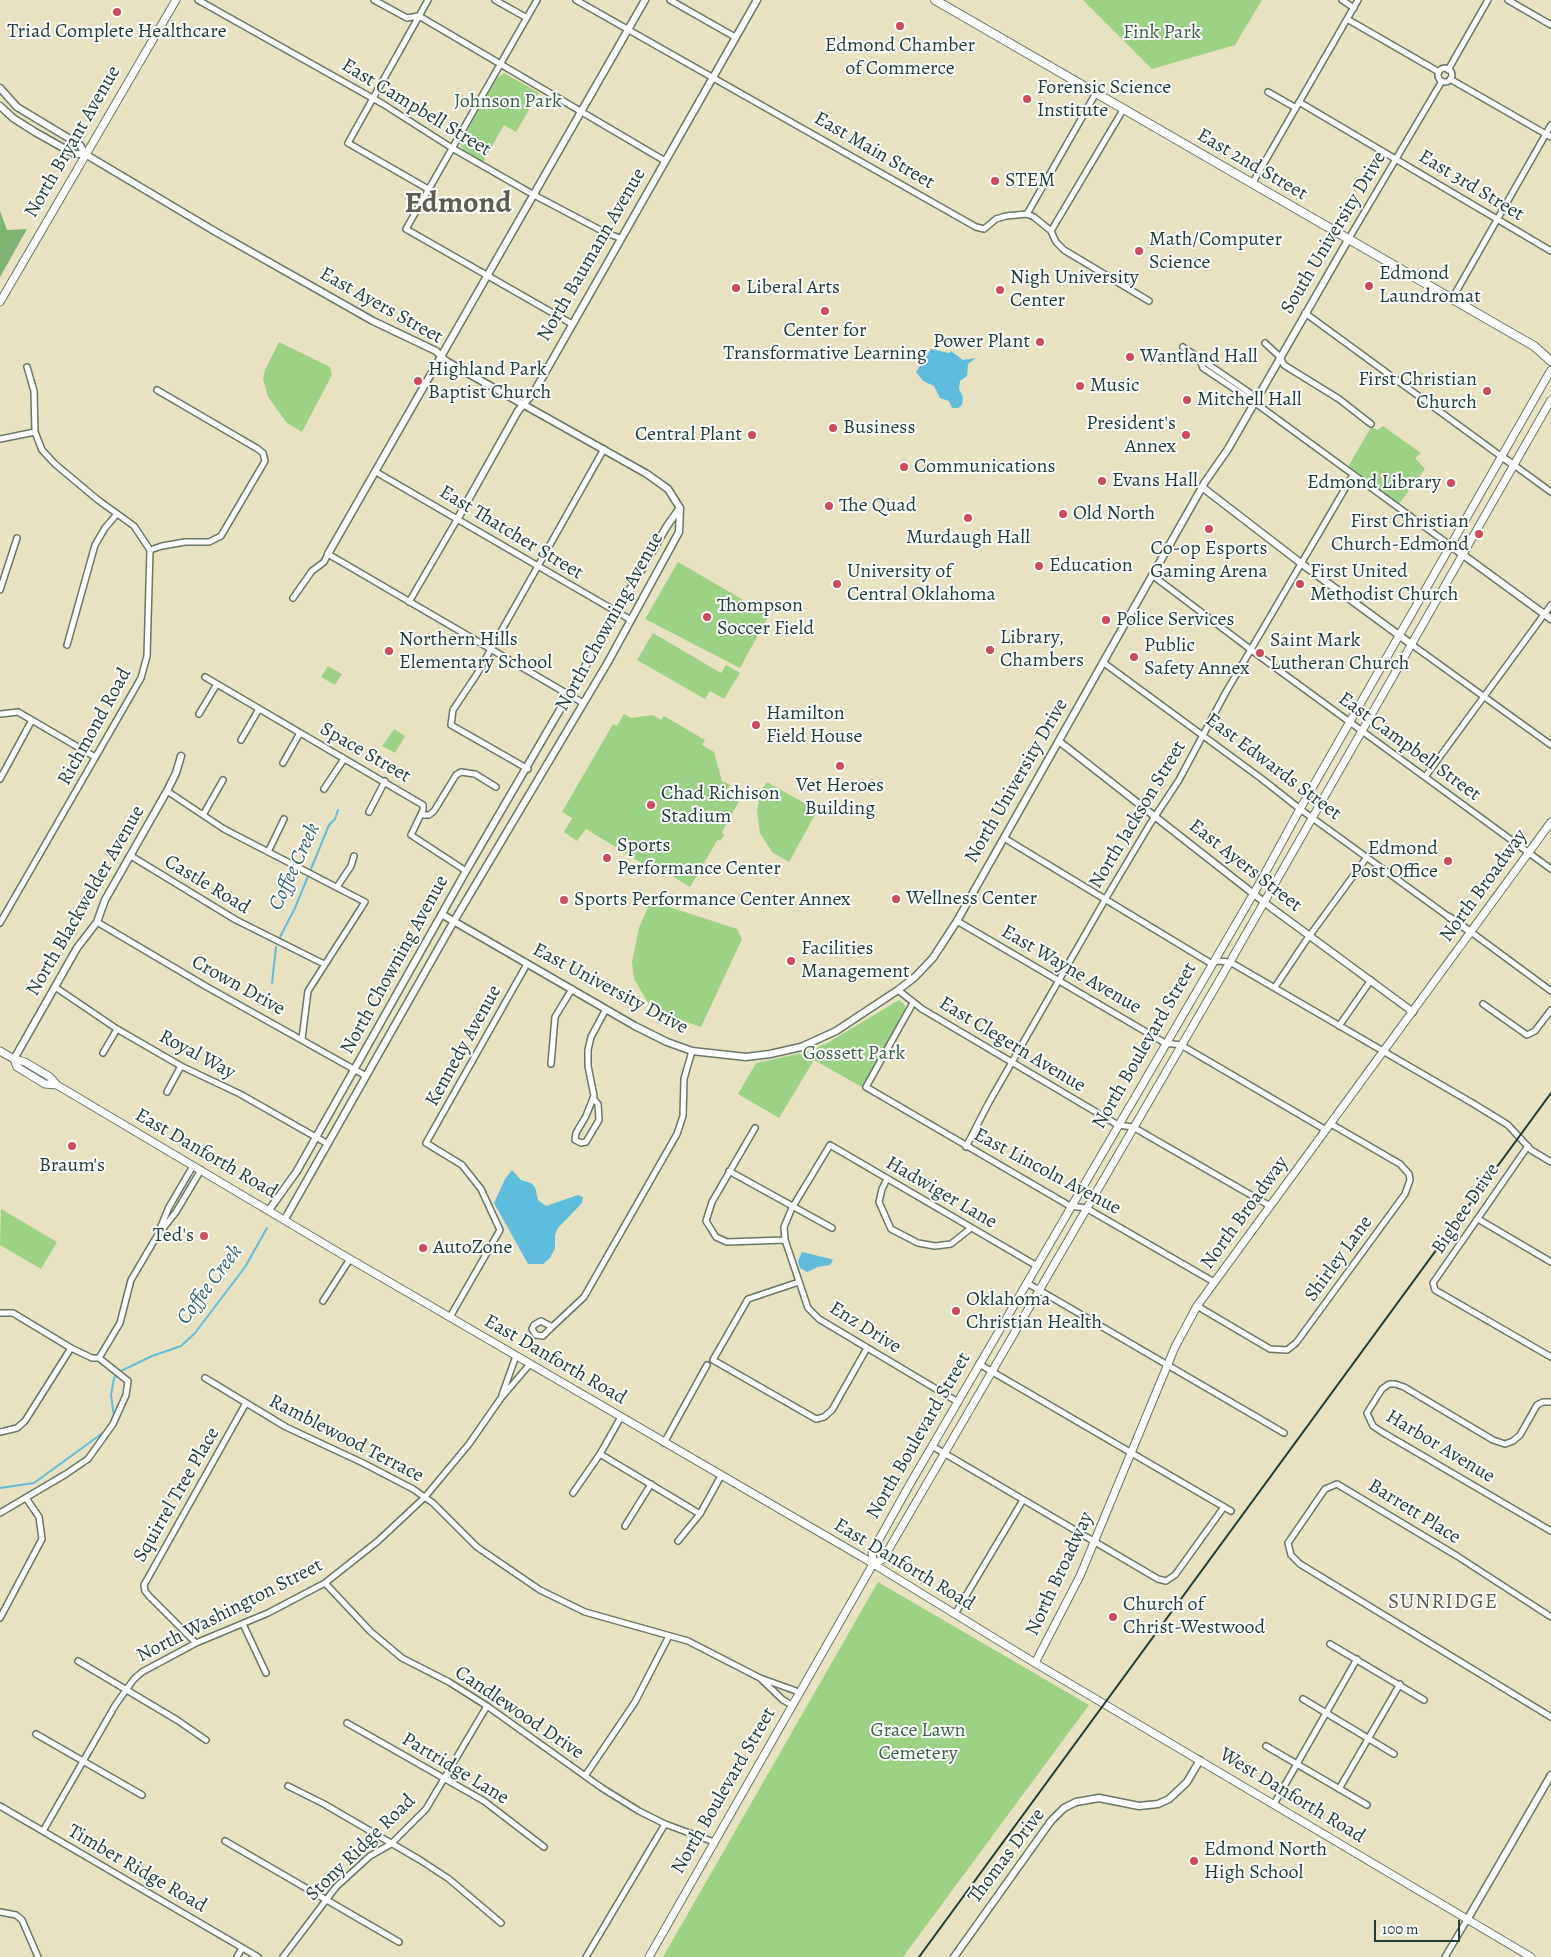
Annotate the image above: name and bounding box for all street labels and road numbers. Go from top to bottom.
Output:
street label: East Campbell Street [337,54,495,162]
street label: North Bryant Avenue [20,62,126,222]
street label: East Main Street [809,107,939,195]
street label: East 2nd Street [1192,124,1312,206]
street label: East 3rd Street [1414,145,1528,227]
street label: South University Drive [1276,147,1392,319]
street label: North Baumann Avenue [533,164,651,346]
street label: East Ayers Street [315,262,447,350]
street label: East Thatcher Street [435,480,587,586]
street label: North Chowning Avenue [551,528,669,716]
street label: Richmond Road [53,664,137,790]
street label: East Campbell Street [1333,687,1485,807]
street label: North University Drive [960,694,1074,868]
street label: East Edwards Street [1200,708,1346,826]
street label: Space Street [315,717,415,789]
street label: North Jackson Street [1084,737,1192,893]
street label: North Blackwelder Avenue [22,802,150,1000]
street label: East Ayers Street [1184,814,1306,918]
street label: North Broadway [1435,825,1533,947]
street label: Castle Road [160,850,254,920]
street label: North Chowning Avenue [336,871,454,1059]
street label: East Wayne Avenue [997,920,1145,1020]
street label: East University Drive [528,938,692,1040]
street label: Crown Drive [187,951,289,1021]
street label: North Boulevard Street [1087,958,1203,1134]
street label: Kennedy Avenue [421,981,507,1111]
street label: East Clegern Avenue [934,992,1090,1098]
street label: Royal Way [155,1025,239,1085]
street label: East Danforth Road [131,1104,281,1204]
street label: East Lincoln Avenue [969,1123,1125,1221]
street label: Hadwiger Lane [881,1151,1001,1235]
street label: North Broadway [1196,1152,1294,1274]
street label: Bigbee Drive [1427,1159,1505,1259]
street label: Shirley Lane [1300,1211,1378,1307]
street label: Enz Drive [825,1297,905,1359]
street label: East Danforth Road [480,1310,630,1410]
street label: North Boulevard Street [861,1348,977,1524]
street label: Ramblewood Terrace [265,1390,427,1488]
street label: Harbor Avenue [1381,1405,1499,1489]
street label: Squirrel Tree Place [129,1423,225,1567]
street label: Barrett Place [1363,1474,1465,1550]
street label: North Broadway [1021,1508,1099,1640]
street label: East Danforth Road [829,1513,979,1617]
street label: North Washington Street [133,1554,327,1668]
street label: Candlewood Drive [450,1661,588,1765]
street label: North Boulevard Street [666,1703,782,1879]
street label: Partridge Lane [397,1728,513,1810]
street label: West Danforth Road [1215,1743,1369,1849]
street label: Stony Ridge Road [301,1789,421,1907]
street label: Thomas Drive [964,1804,1050,1908]
street label: Timber Ridge Road [63,1820,211,1918]

